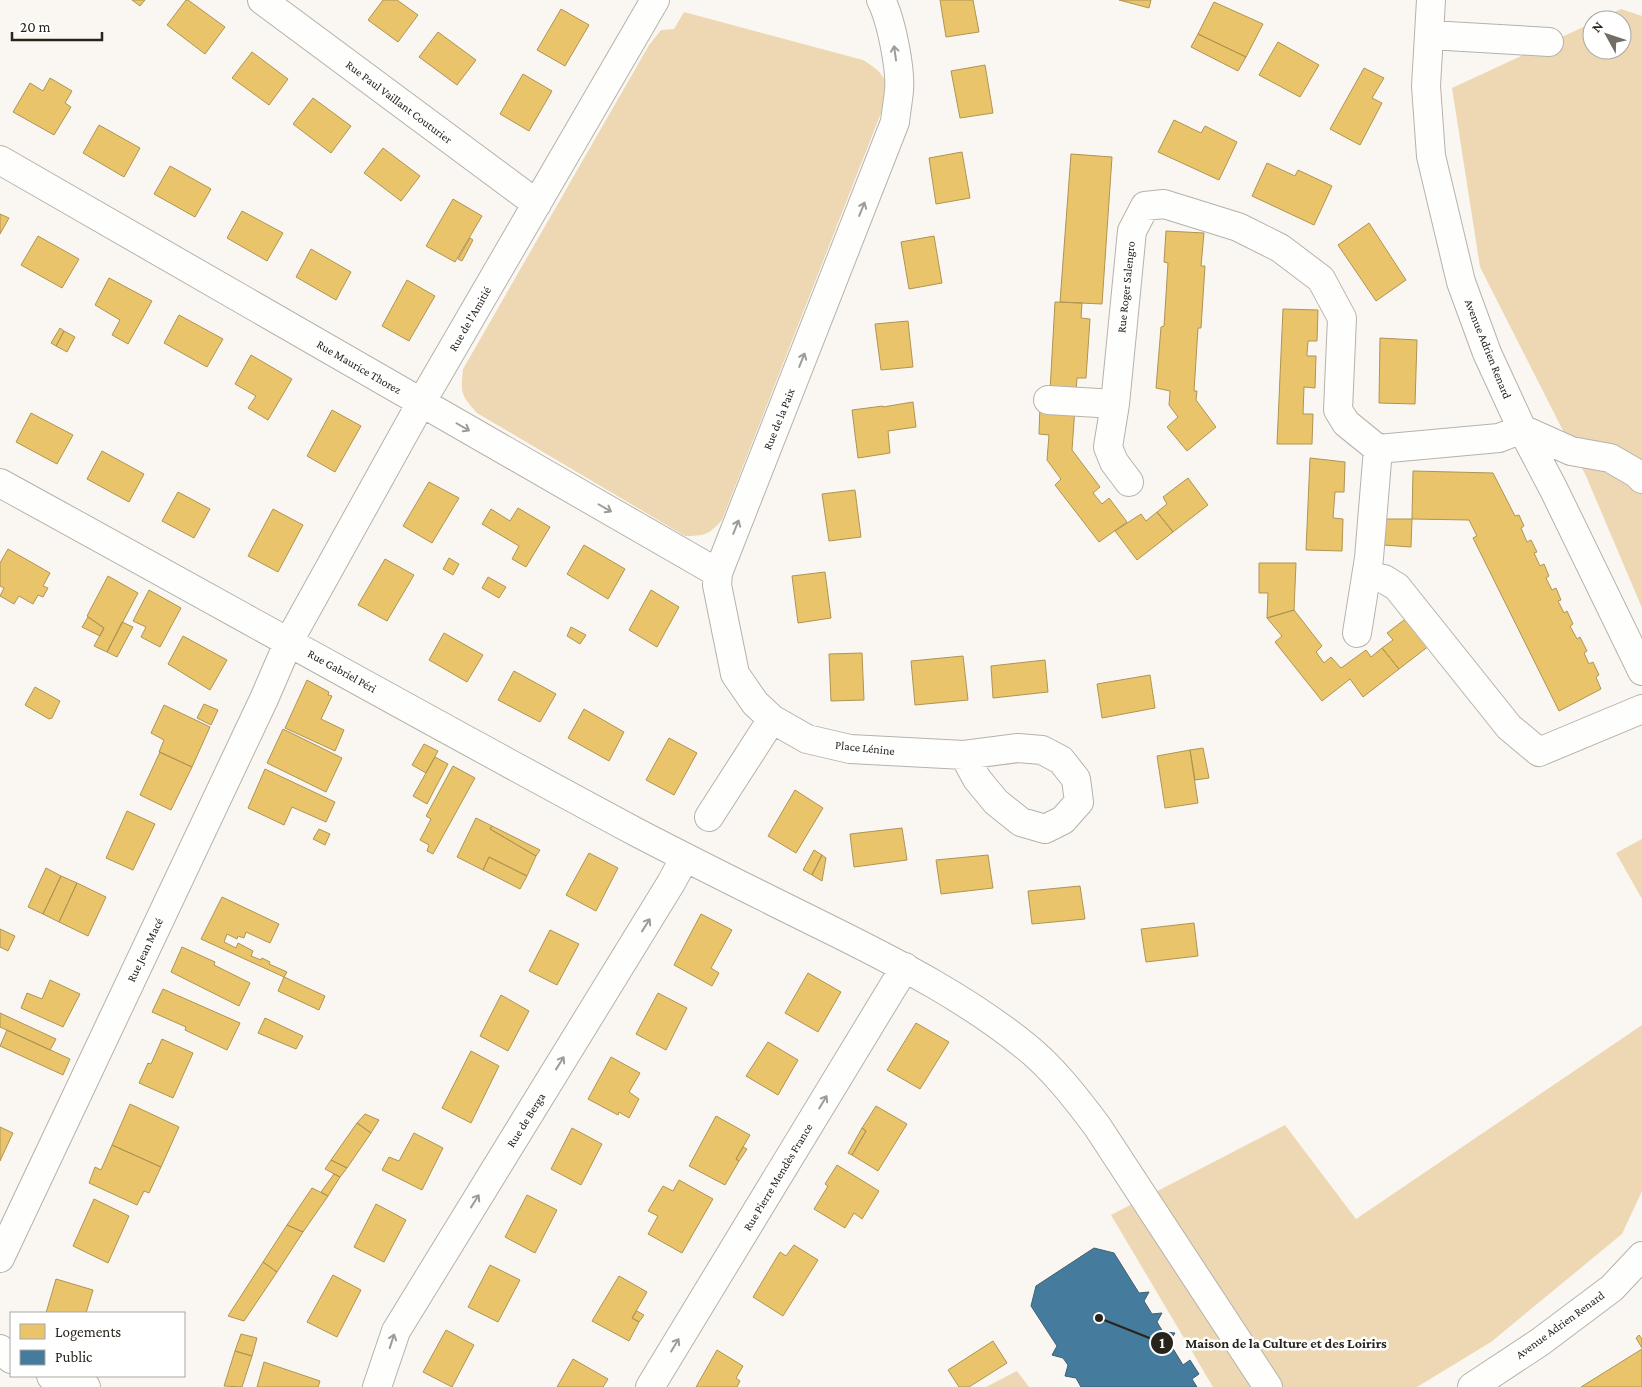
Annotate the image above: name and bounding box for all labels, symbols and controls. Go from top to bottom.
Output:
scale bar [12,10,102,42]
north arrow [1582,10,1632,60]
text: N [1588,17,1607,35]
text: 20 m [20,19,51,35]
one-way arrow [890,45,900,61]
street label: Rue Paul Vaillant Couturier [343,57,456,147]
one-way arrow [858,201,867,216]
street label: Rue Roger Salengro [1114,240,1138,334]
street label: Rue de l'Amitié [446,284,494,354]
street label: Avenue Adrien Renard [1462,297,1515,401]
street label: Rue Maurice Thorez [314,337,404,397]
one-way arrow [798,353,807,368]
street label: Rue de la Paix [760,386,798,452]
one-way arrow [456,423,470,433]
one-way arrow [597,503,611,513]
one-way arrow [732,520,741,535]
street label: Rue Gabriel Péri [305,646,379,696]
street label: Place Lénine [835,738,895,758]
street label: Rue Jean Macé [124,916,166,984]
one-way arrow [641,918,651,932]
one-way arrow [556,1056,566,1070]
street label: Rue de Berga [504,1090,548,1150]
one-way arrow [819,1095,829,1109]
street label: Rue Pierre Mendès France [740,1121,816,1233]
one-way arrow [471,1195,481,1209]
street label: Avenue Adrien Renard [1513,1288,1608,1362]
legend [10,1312,185,1377]
text: Logements [55,1324,121,1341]
callout: Maison de la Culture et des Loirirs [1150,1329,1397,1358]
one-way arrow [388,1333,398,1349]
text: 1 [1159,1335,1165,1351]
text: Maison de la Culture et des Loirirs [1185,1335,1387,1351]
one-way arrow [671,1339,681,1353]
text: Public [55,1349,93,1365]

